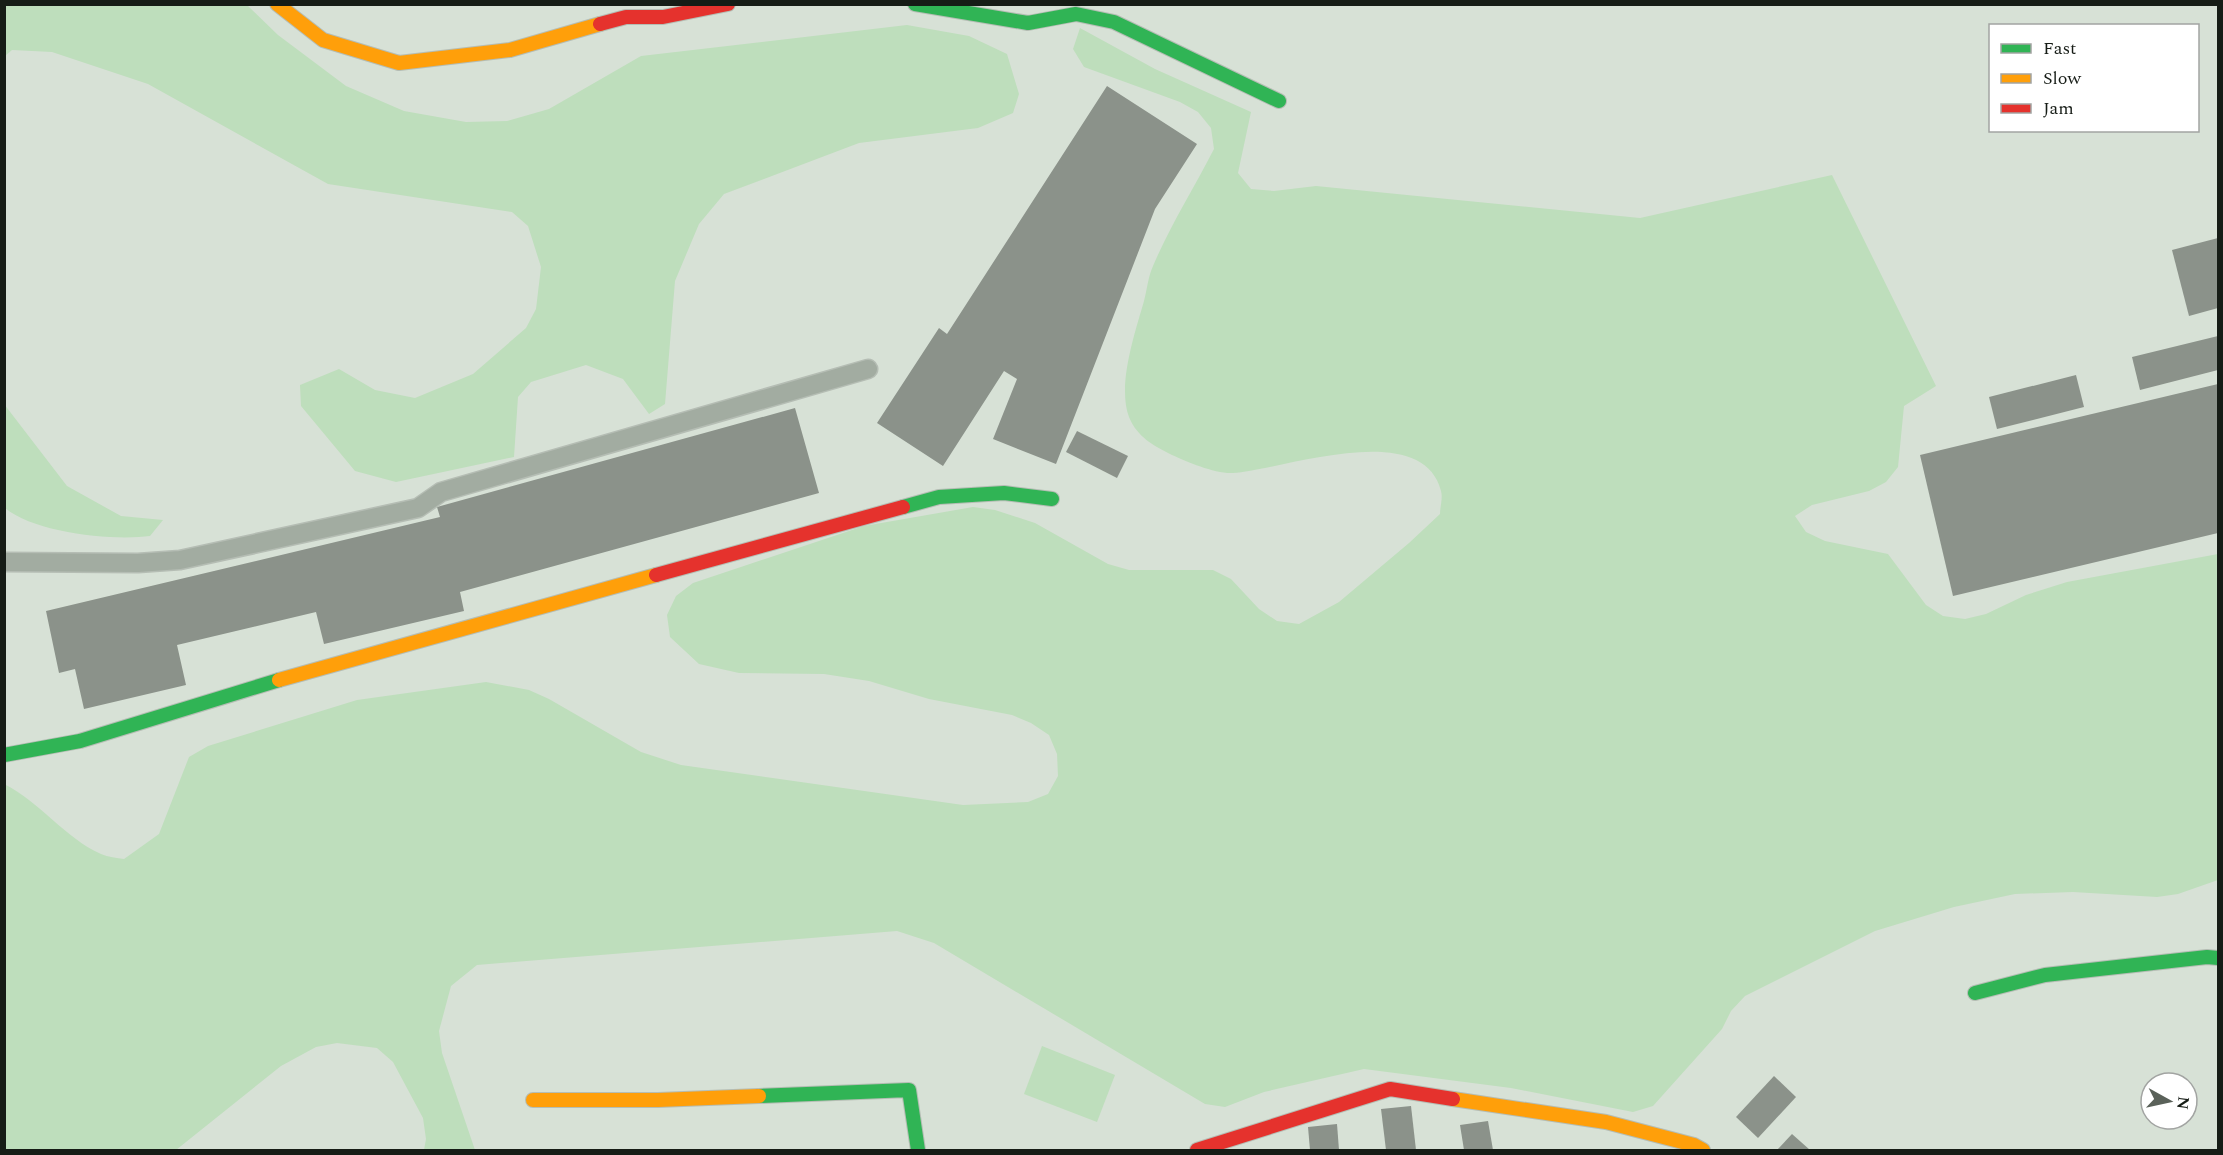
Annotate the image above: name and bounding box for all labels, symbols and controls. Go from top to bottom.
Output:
legend [1989,24,2199,132]
text: Fast [2043,35,2076,62]
text: Slow [2043,65,2082,92]
text: Jam [2043,95,2074,122]
north arrow [2139,1071,2199,1131]
text: N [2170,1095,2196,1111]

